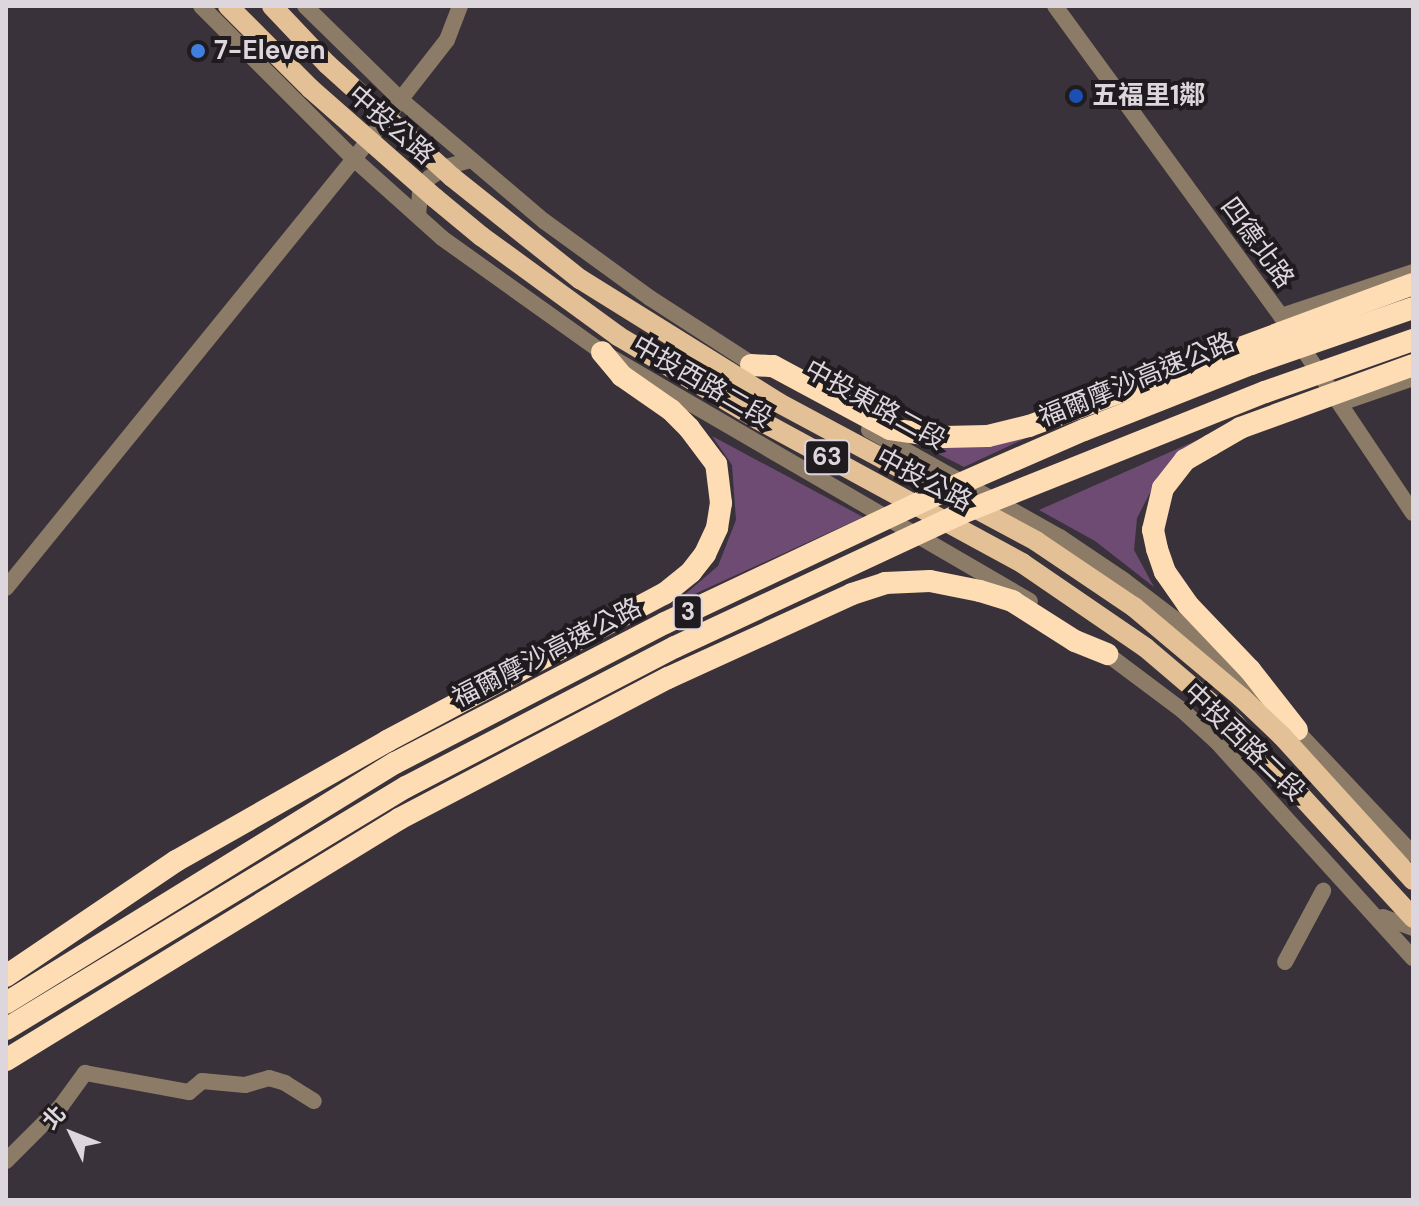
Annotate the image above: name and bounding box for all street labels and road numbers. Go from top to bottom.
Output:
street label: 中投公路 [342,79,440,171]
street label: 四德北路 [1214,192,1300,294]
street label: 福爾摩沙高速公路 [1035,327,1239,433]
street label: 中投西路二段 [627,329,777,435]
street label: 中投東路二段 [799,354,951,456]
road number: 63 [803,437,851,477]
street label: 中投公路 [871,442,977,518]
street label: 福爾摩沙高速公路 [447,592,647,714]
road number: 3 [672,592,704,632]
street label: 中投西路二段 [1177,677,1311,807]

